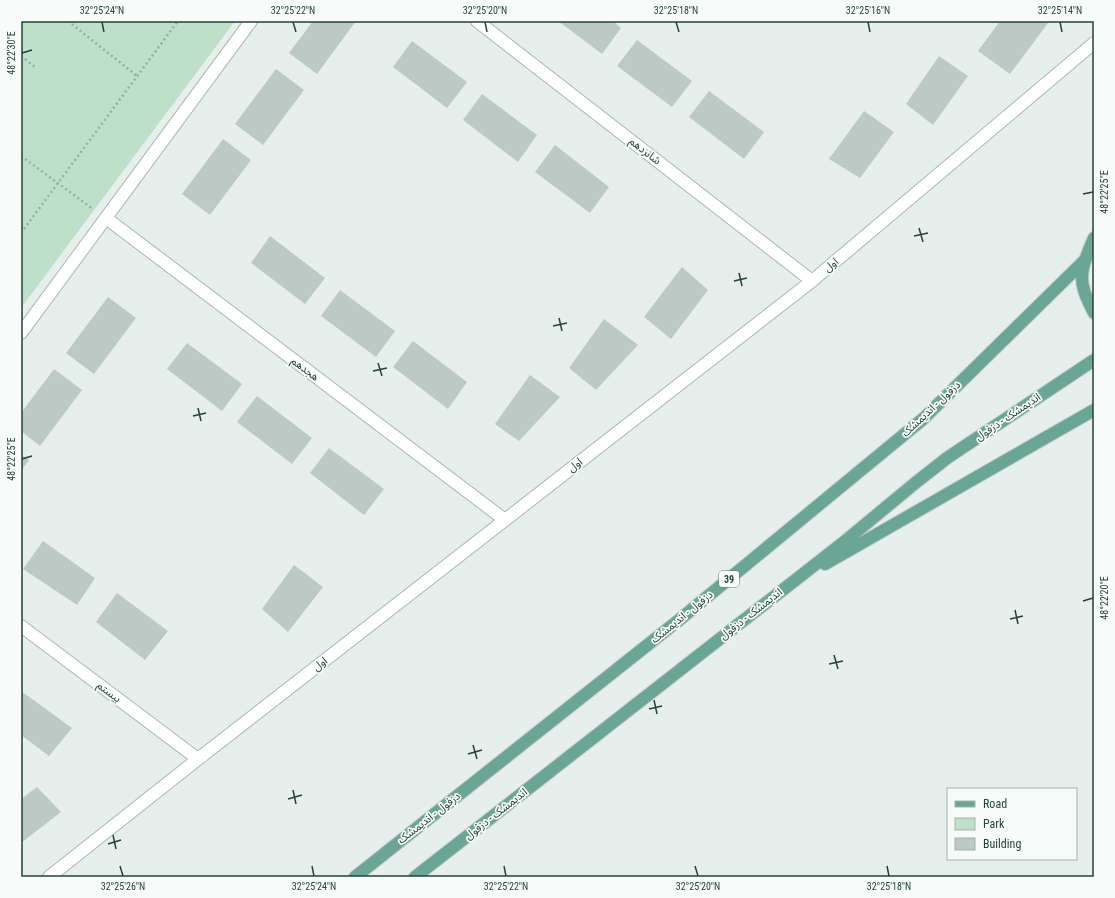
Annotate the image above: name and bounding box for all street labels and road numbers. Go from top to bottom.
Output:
street label: شانزدهم [625,135,664,169]
street label: اول [821,255,841,275]
street label: هجدهم [287,354,322,385]
street label: دزفول - اندیمشک [899,378,963,440]
street label: اندیمشک - دزفول [973,390,1043,444]
street label: اول [565,455,585,475]
road number: 39 [719,571,739,587]
street label: اندیمشک - دزفول [717,586,785,642]
street label: دزفول - اندیمشک [649,588,716,646]
street label: اول [310,654,330,674]
street label: بیستم [93,679,124,707]
street label: اندیمشک - دزفول [462,786,530,842]
street label: دزفول - اندیمشک [395,790,463,846]

